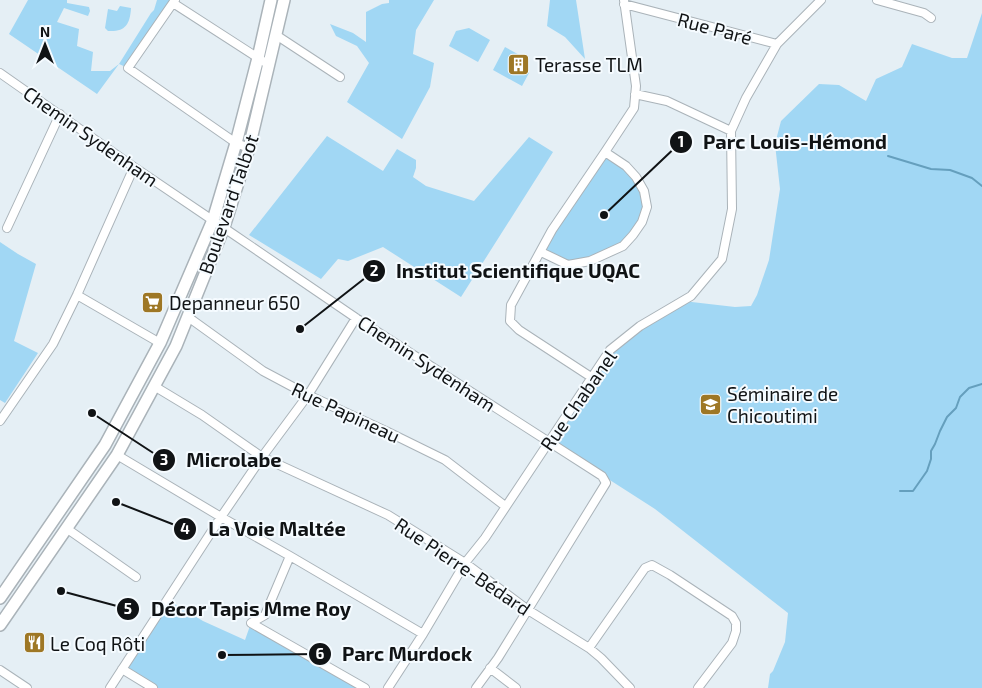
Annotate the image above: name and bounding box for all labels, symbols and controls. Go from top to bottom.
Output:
street label: Rue Paré [675,7,755,49]
north arrow [20,20,70,70]
text: N [40,23,50,40]
building icon: Terasse TLM [507,52,531,76]
place label: Terasse TLM [535,53,643,76]
street label: Chemin Sydenham [19,81,163,191]
callout: Parc Louis-Hémond [668,124,897,159]
text: Parc Louis-Hémond [703,129,887,153]
street label: Boulevard Talbot [193,131,263,277]
text: 1 [678,132,684,150]
callout: Institut Scientifique UQAC [361,253,650,288]
text: Institut Scientifique UQAC [396,258,640,283]
text: 2 [370,261,379,279]
supermarket icon: Depanneur 650 [141,290,165,314]
place label: Depanneur 650 [169,291,300,314]
street label: Chemin Sydenham [354,310,500,416]
street label: Rue Chabanel [535,345,621,455]
street label: Rue Papineau [288,377,404,447]
place label: Séminaire de Chicoutimi [727,382,838,427]
school or university icon: Séminaire de Chicoutimi [699,392,723,416]
callout: Microlabe [151,442,291,477]
text: Microlabe [186,447,282,471]
text: 3 [160,450,168,468]
callout: La Voie Maltée [173,511,356,546]
street label: Rue Pierre-Bédard [391,512,535,620]
text: La Voie Maltée [208,516,346,540]
text: 4 [180,519,190,537]
callout: Décor Tapis Mme Roy [115,592,362,627]
text: Décor Tapis Mme Roy [151,596,352,621]
text: 5 [124,599,132,617]
restaurant icon: Le Coq Rôti [22,631,46,655]
place label: Le Coq Rôti [50,632,145,655]
callout: Parc Murdock [307,636,483,671]
text: Parc Murdock [342,641,473,665]
text: 6 [316,644,325,662]

